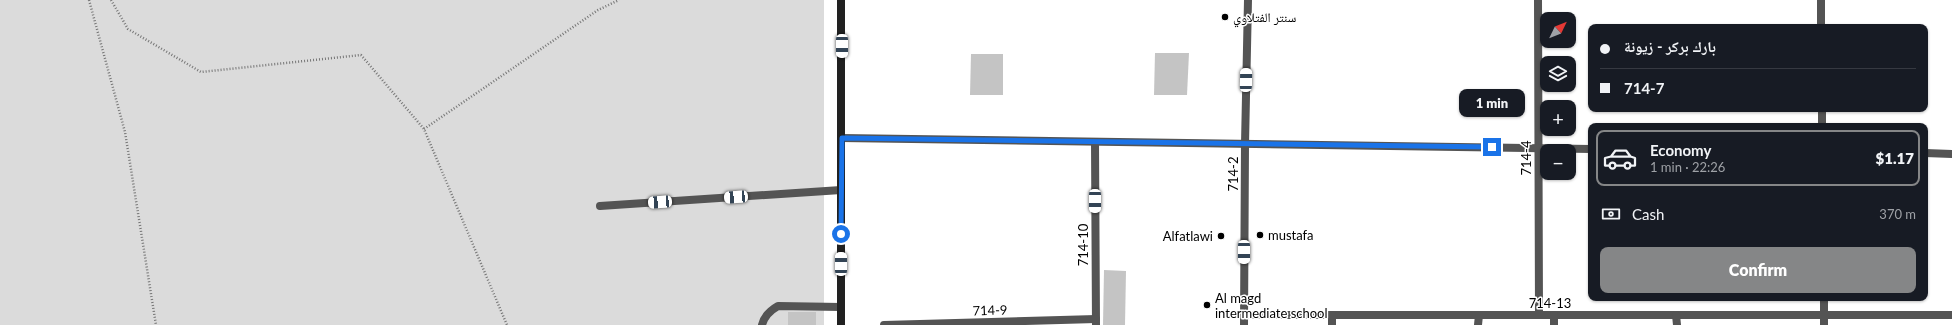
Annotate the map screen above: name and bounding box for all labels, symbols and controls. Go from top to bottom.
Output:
place label: سنتر الفتلاوي [1233,9,1296,28]
marker: سنتر الفتلاوي [1220,12,1230,22]
north arrow [1540,12,1576,48]
map controls [1540,12,1576,180]
car [836,34,848,58]
text: بارك بركر - زيونة [1624,37,1716,55]
button: layers [1540,56,1576,92]
car [1240,68,1252,92]
text: 714-7 [1624,79,1664,97]
callout: 1 min [1459,89,1525,117]
text: 1 min [1476,95,1508,111]
button: + [1540,100,1576,136]
route end [1483,138,1501,156]
street label: 714-4 [1518,140,1534,176]
icon: car [1602,140,1638,176]
text: Economy [1650,141,1711,159]
button: − [1540,144,1576,180]
text: $1.17 [1876,149,1914,167]
street label: 714-2 [1225,157,1241,192]
text: 1 min · 22:26 [1650,159,1725,175]
car [1089,189,1101,213]
car [724,190,748,204]
car [648,195,672,209]
icon: cash [1600,203,1622,225]
text: Cash [1632,205,1664,223]
text: 370 m [1879,206,1916,222]
street label: 714-10 [1075,223,1091,266]
route start [832,225,850,243]
place label: mustafa [1268,227,1314,243]
place label: Alfatlawi [1163,228,1213,244]
marker: mustafa [1255,230,1265,240]
marker: Alfatlawi [1216,231,1226,241]
car [1238,240,1250,264]
button: Confirm [1600,247,1916,293]
car [835,252,847,276]
place label: Al magd intermediate school [1215,290,1328,321]
street label: 714-13 [1529,295,1571,311]
marker: Al magd intermediate school [1202,300,1212,310]
street label: 714-9 [972,301,1008,319]

